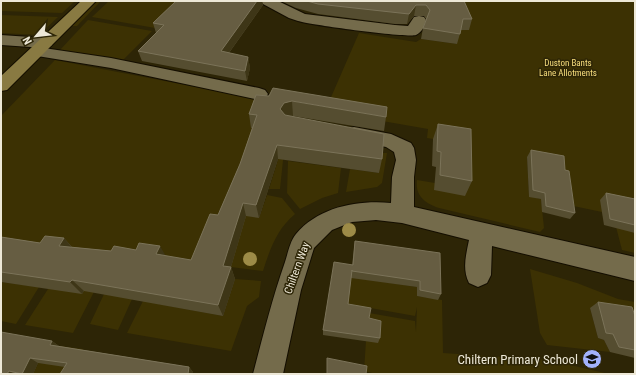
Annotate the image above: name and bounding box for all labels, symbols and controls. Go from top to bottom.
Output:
north arrow [16,16,56,56]
text: N [20,34,35,46]
park label: Duston Bants Lane Allotments [539,58,597,78]
street label: Chiltern Way [282,240,313,296]
school or university icon: Chiltern Primary School [581,348,603,370]
place label: Chiltern Primary School [458,352,578,367]

